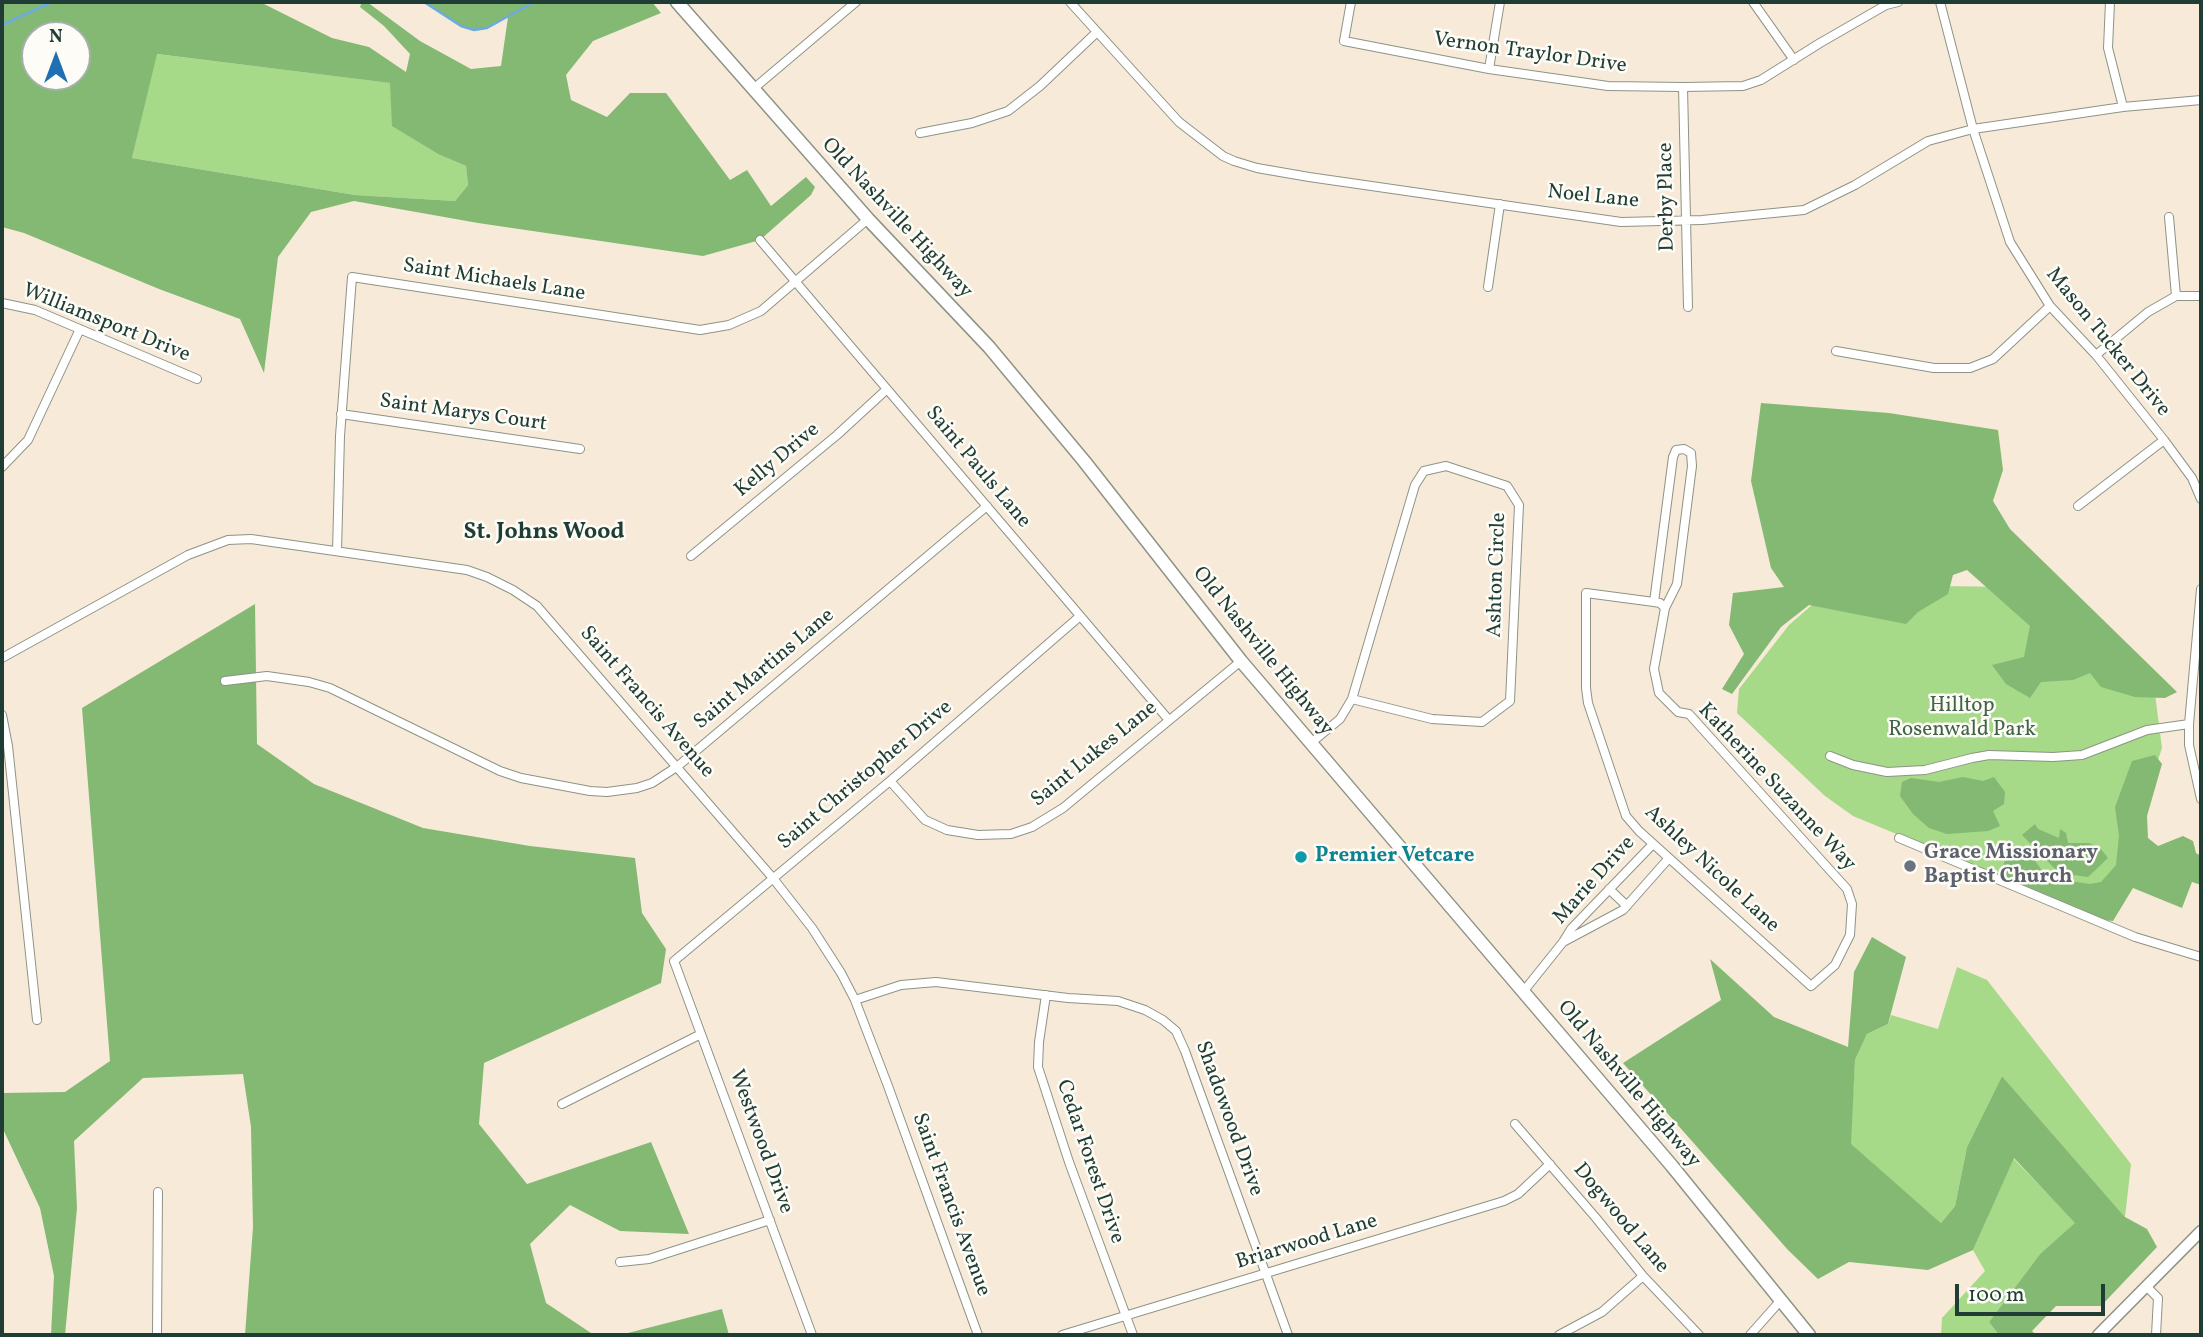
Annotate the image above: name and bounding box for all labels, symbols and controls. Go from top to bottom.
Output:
north arrow [21,21,91,91]
text: N [49,24,63,50]
street label: Vernon Traylor Drive [1432,28,1628,80]
street label: Old Nashville Highway [815,133,977,305]
street label: Derby Place [1654,142,1682,252]
street label: Noel Lane [1546,181,1640,215]
street label: Saint Michaels Lane [401,254,587,308]
street label: Mason Tucker Drive [2039,263,2175,423]
street label: Williamsport Drive [19,279,193,369]
street label: Saint Marys Court [378,390,548,438]
street label: Saint Pauls Lane [919,402,1035,534]
street label: Kelly Drive [731,418,825,504]
street label: Ashton Circle [1483,512,1513,638]
district label: St. Johns Wood [464,520,624,548]
street label: Old Nashville Highway [1186,562,1338,742]
street label: Saint Martins Lane [690,604,840,736]
street label: Saint Francis Avenue [573,622,719,784]
park label: Hilltop Rosenwald Park [1888,694,2036,744]
street label: Saint Christopher Drive [774,696,958,856]
street label: Saint Lukes Lane [1027,696,1163,814]
street label: Katherine Suzanne Way [1692,699,1860,877]
street label: Ashley Nicole Lane [1638,801,1784,939]
street label: Marie Drive [1549,831,1641,931]
place label: Grace Missionary Baptist Church [1924,841,2098,891]
place label: Premier Vetcare [1315,844,1474,870]
marker: Premier Vetcare [1293,849,1309,865]
marker: Grace Missionary Baptist Church [1902,858,1918,874]
street label: Old Nashville Highway [1551,996,1705,1174]
street label: Shadowood Drive [1188,1038,1268,1200]
street label: Westwood Drive [722,1067,798,1217]
street label: Cedar Forest Drive [1049,1077,1129,1247]
street label: Saint Francis Avenue [905,1110,995,1300]
street label: Dogwood Lane [1567,1159,1673,1279]
street label: Briarwood Lane [1233,1210,1381,1276]
scale bar [1958,1270,2108,1314]
text: 100 m [1968,1281,2025,1310]

